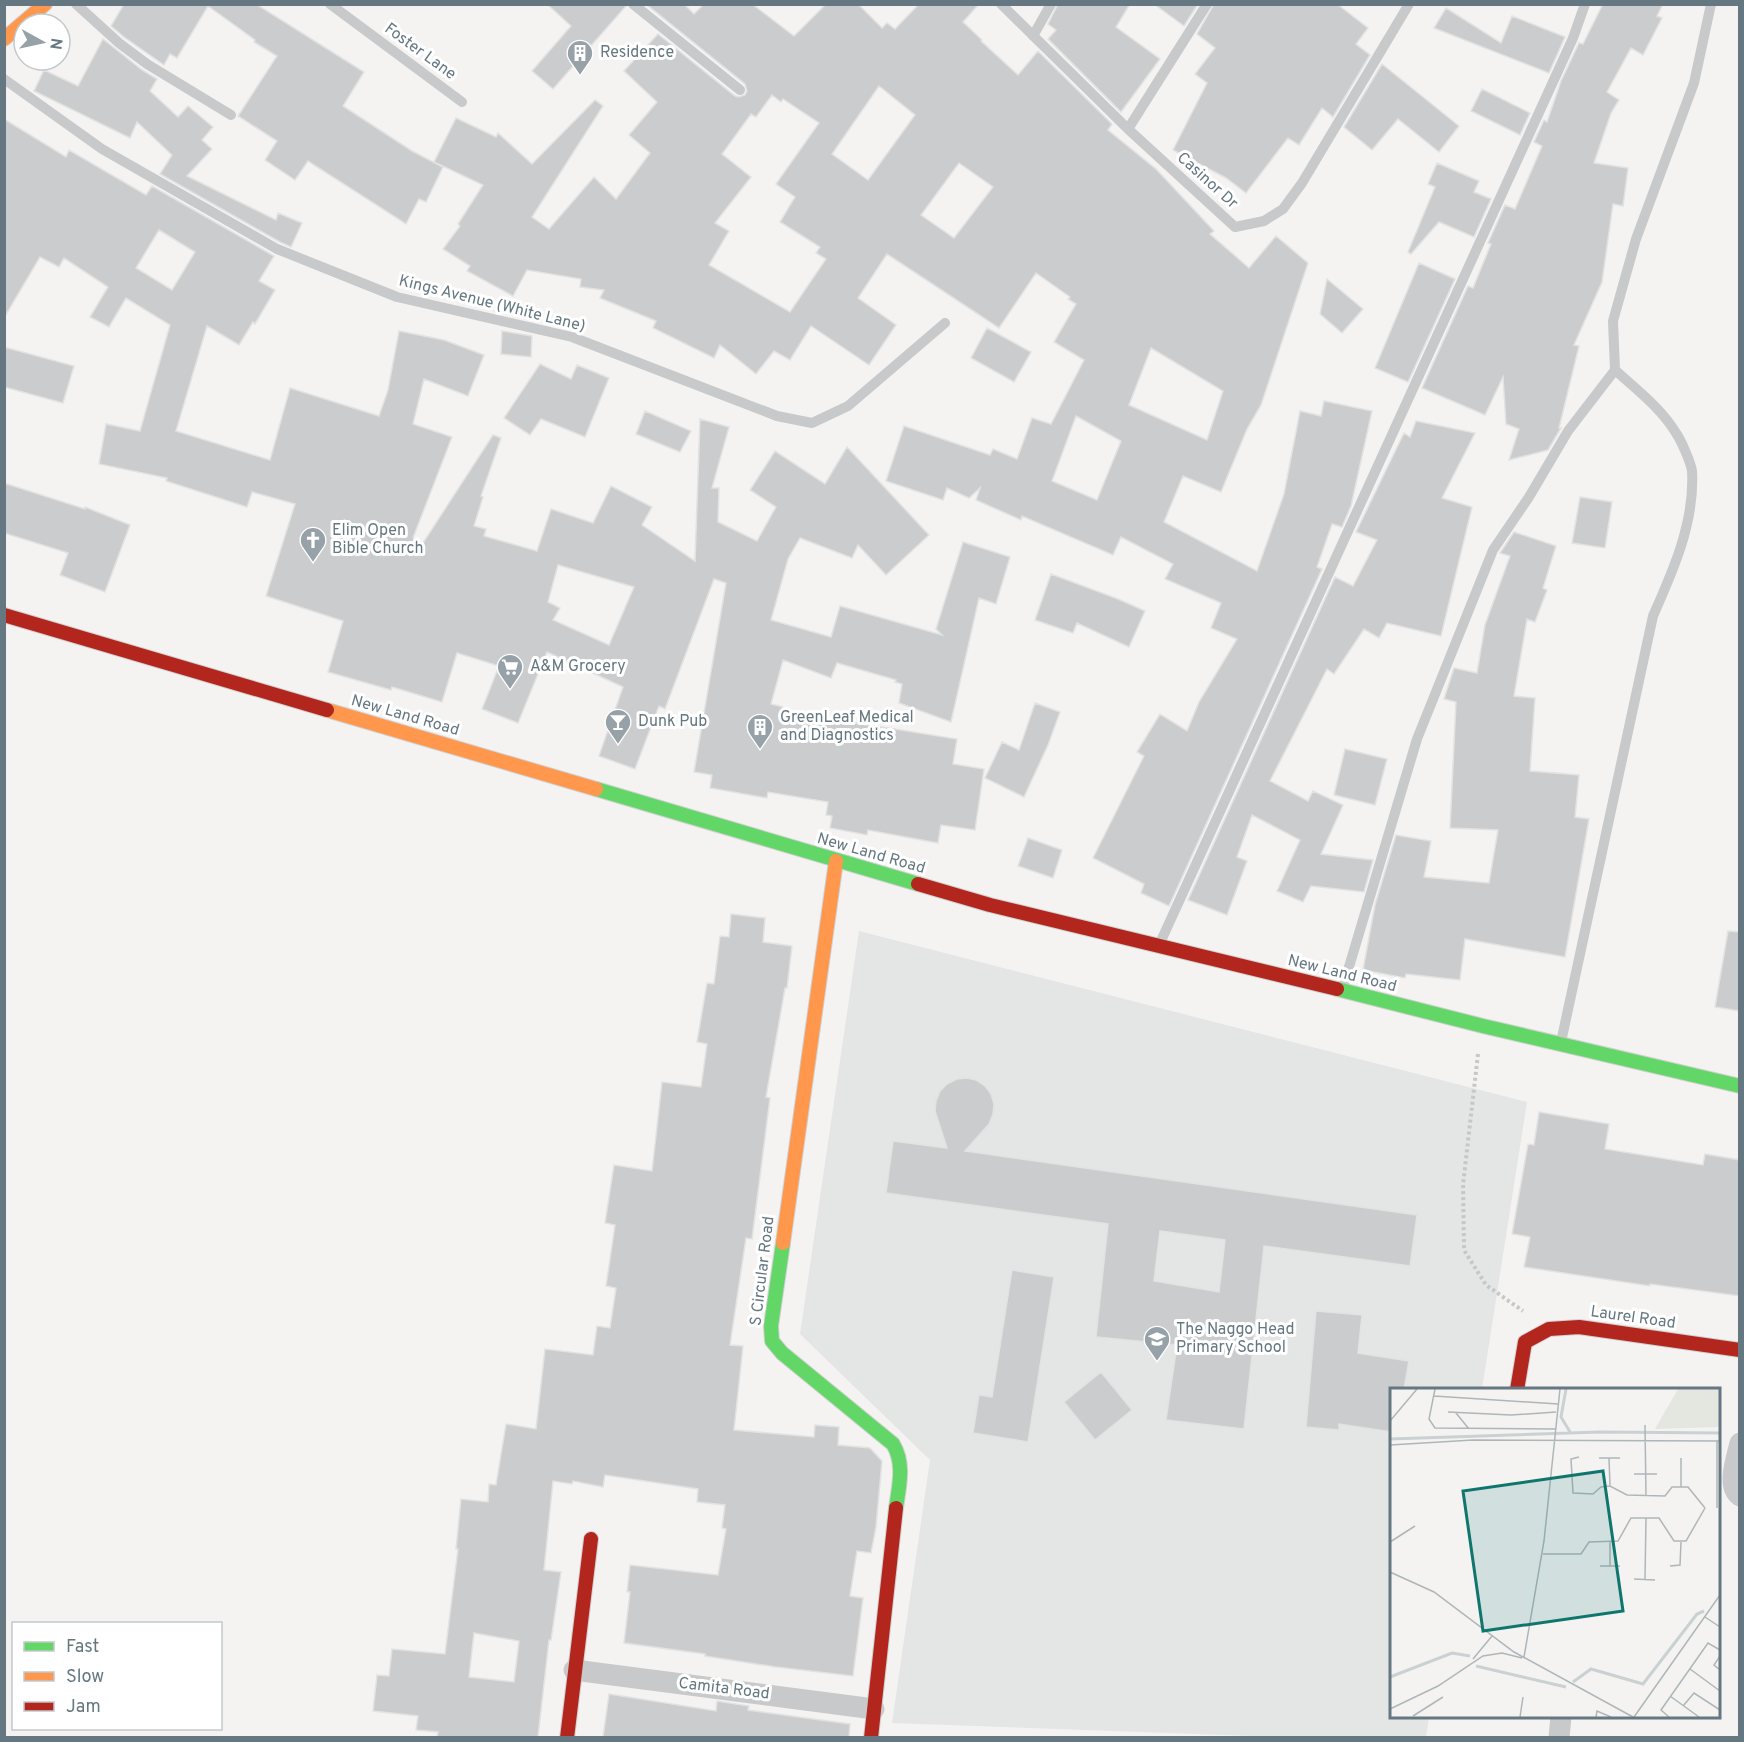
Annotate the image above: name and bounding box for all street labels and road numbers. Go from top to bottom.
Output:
street label: Foster Lane [380,19,460,85]
street label: Casinor Dr [1172,148,1242,214]
street label: Kings Avenue (White Lane) [397,271,587,337]
street label: New Land Road [349,691,461,741]
street label: New Land Road [815,829,927,879]
street label: New Land Road [1285,951,1399,997]
street label: S Circular Road [746,1215,780,1327]
street label: Laurel Road [1589,1302,1677,1334]
street label: Camita Road [677,1673,771,1705]

